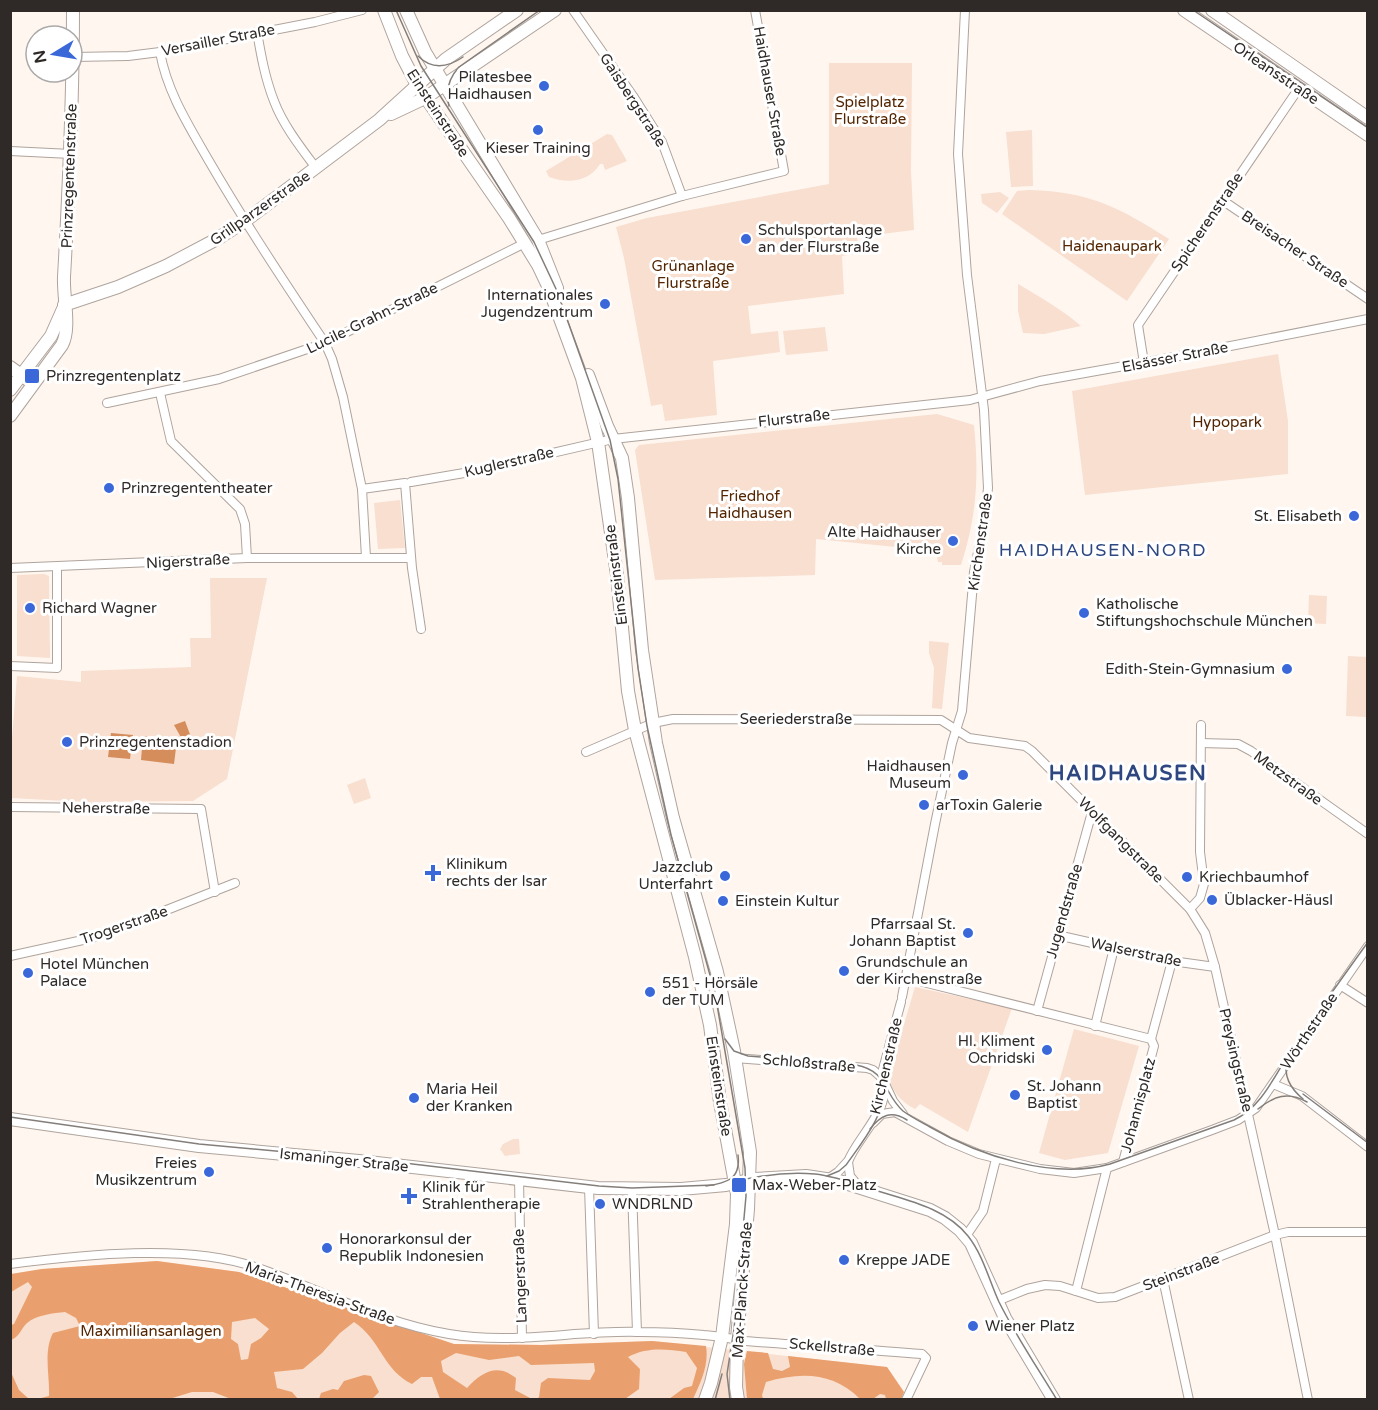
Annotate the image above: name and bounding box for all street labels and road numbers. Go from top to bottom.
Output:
street label: Versailler Straße [160,20,276,60]
street label: Haidhauser Straße [750,25,790,157]
street label: Orleansstraße [1230,38,1322,108]
street label: Gaisbergstraße [596,50,670,150]
street label: Einsteinstraße [403,66,473,160]
street label: Prinzregentenstraße [57,103,81,249]
street label: Grillparzerstraße [206,167,314,249]
street label: Spicherenstraße [1167,169,1247,275]
street label: Breisacher Straße [1238,206,1352,292]
street label: Lucile-Grahn-Straße [303,278,441,358]
street label: Elsässer Straße [1120,338,1230,376]
street label: Flurstraße [757,405,831,431]
street label: Kuglerstraße [463,443,555,481]
street label: Kirchenstraße [964,492,996,592]
street label: Einsteinstraße [601,524,631,626]
street label: Nigerstraße [146,550,230,572]
street label: Seeriederstraße [740,710,852,728]
street label: Metzstraße [1250,747,1326,809]
street label: Wolfgangstraße [1074,793,1168,887]
street label: Neherstraße [62,798,150,818]
street label: Jugendstraße [1042,862,1086,960]
street label: Trogerstraße [78,902,170,948]
street label: Walserstraße [1089,934,1183,970]
street label: Wörthstraße [1277,989,1341,1073]
street label: Preysingstraße [1215,1006,1257,1114]
street label: Kirchenstraße [866,1016,906,1116]
street label: Einsteinstraße [702,1035,736,1137]
street label: Schloßstraße [762,1050,856,1076]
street label: Johannisplatz [1117,1056,1159,1154]
street label: Ismaninger Straße [279,1144,409,1176]
street label: Max-Planck-Straße [728,1221,756,1359]
street label: Langerstraße [509,1228,531,1324]
street label: Steinstraße [1140,1249,1222,1295]
street label: Maria-Theresia-Straße [243,1257,397,1329]
street label: Sckellstraße [788,1334,876,1360]

